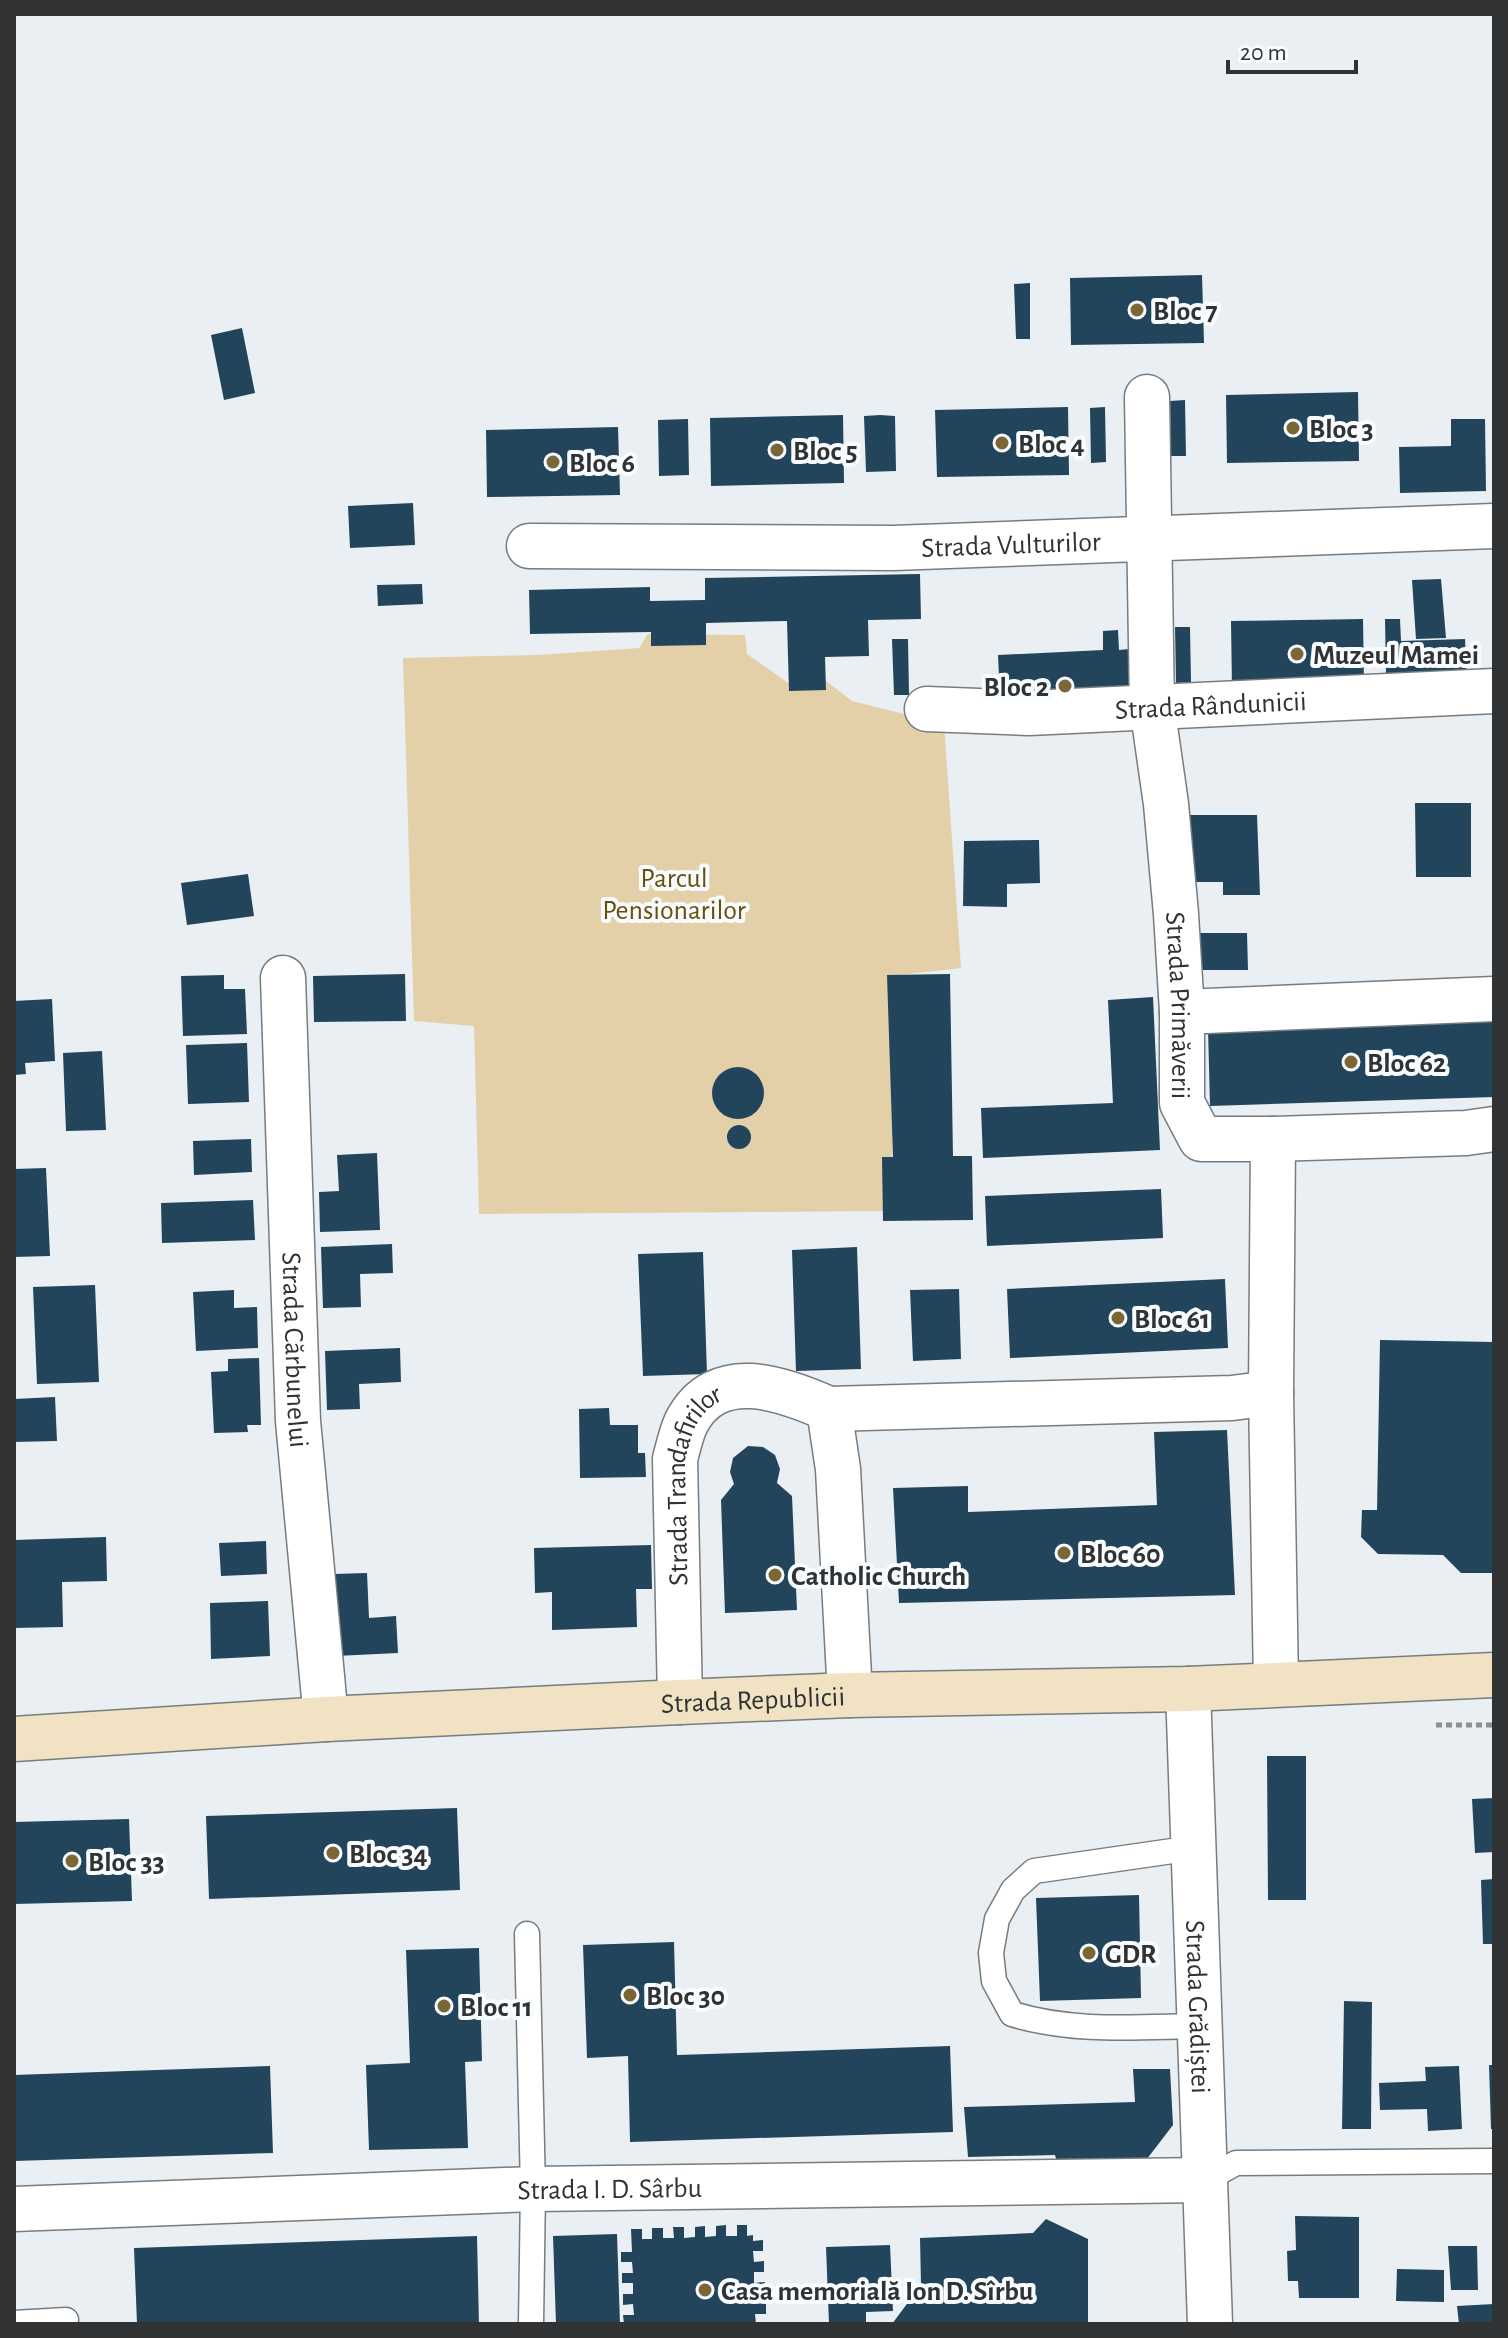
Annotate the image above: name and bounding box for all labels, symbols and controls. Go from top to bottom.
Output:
scale bar [1228,24,1356,74]
text: 20 m [1240,41,1287,65]
place label: Bloc 7 [1153,298,1218,326]
marker: Bloc 7 [1128,301,1146,319]
place label: Bloc 3 [1309,416,1373,444]
marker: Bloc 3 [1284,419,1302,437]
place label: Bloc 4 [1018,431,1085,459]
marker: Bloc 4 [993,434,1011,452]
place label: Bloc 5 [793,438,858,466]
marker: Bloc 5 [768,441,786,459]
place label: Bloc 6 [569,450,635,478]
marker: Bloc 6 [544,453,562,471]
street label: Strada Vulturilor [921,528,1101,563]
place label: Muzeul Mamei [1313,642,1479,670]
marker: Muzeul Mamei [1288,645,1306,663]
place label: Bloc 2 [983,674,1049,702]
marker: Bloc 2 [1056,677,1074,695]
street label: Strada Rândunicii [1114,688,1307,725]
park label: Parcul Pensionarilor [602,865,746,925]
street label: Strada Primăverii [1160,911,1194,1099]
place label: Bloc 62 [1367,1050,1446,1078]
marker: Bloc 62 [1342,1053,1360,1071]
street label: Strada Cărbunelui [276,1251,312,1449]
place label: Bloc 61 [1134,1306,1210,1334]
marker: Bloc 61 [1109,1309,1127,1327]
street label: Strada Trandafirilor [663,1380,726,1586]
place label: Bloc 60 [1080,1541,1161,1569]
marker: Bloc 60 [1055,1544,1073,1562]
place label: Catholic Church [791,1563,966,1591]
marker: Catholic Church [766,1566,784,1584]
street label: Strada Republicii [660,1683,846,1719]
place label: Bloc 34 [349,1841,428,1869]
marker: Bloc 34 [324,1844,342,1862]
place label: Bloc 33 [88,1849,165,1877]
marker: Bloc 33 [63,1852,81,1870]
street label: Strada Grădiștei [1180,1920,1214,2094]
place label: GDR [1105,1941,1156,1969]
marker: GDR [1080,1944,1098,1962]
place label: Bloc 30 [646,1983,725,2011]
marker: Bloc 30 [621,1986,639,2004]
place label: Bloc 11 [460,1994,533,2022]
marker: Bloc 11 [435,1997,453,2015]
street label: Strada I. D. Sârbu [517,2175,702,2206]
place label: Casa memorială Ion D. Sîrbu [721,2278,1034,2306]
marker: Casa memorială Ion D. Sîrbu [696,2281,714,2299]

